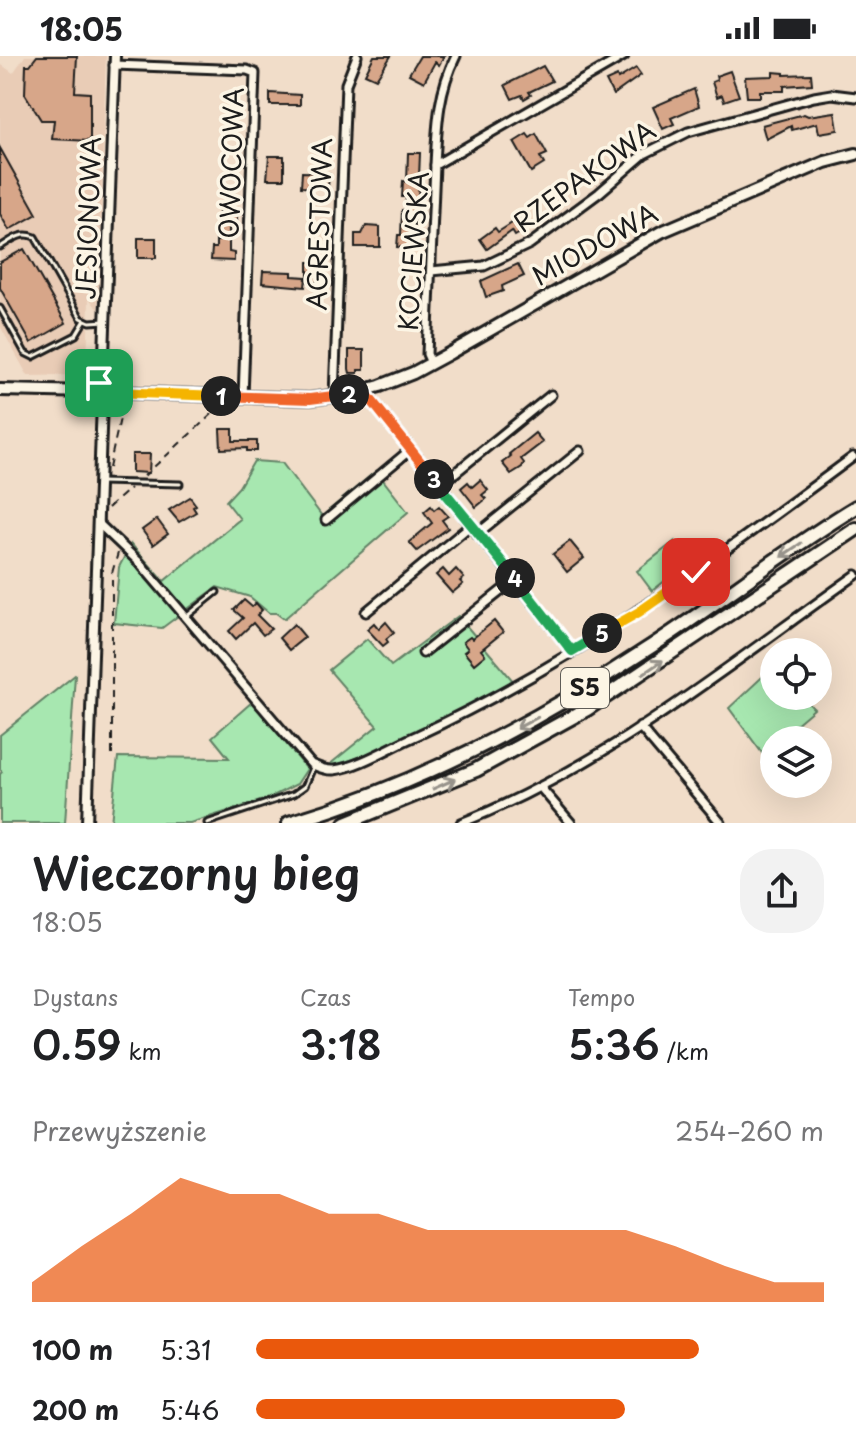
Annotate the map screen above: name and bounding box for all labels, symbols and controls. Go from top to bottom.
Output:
text: 18:05 [40,6,123,51]
street label: OWOCOWA [208,87,253,239]
street label: RZEPAKOWA [505,111,663,241]
street label: JESIONOWA [65,136,110,300]
street label: AGRESTOWA [296,137,341,311]
street label: KOCIEWSKA [387,170,438,332]
street label: MIODOWA [524,193,664,294]
pin [65,349,133,417]
icon: arrive [77,361,121,405]
pin: 2 [329,374,369,414]
pin: 1 [201,376,241,416]
text: 2 [341,377,357,410]
text: 1 [216,379,226,412]
pin: 3 [414,459,454,499]
text: 3 [427,462,441,495]
pin [662,538,730,606]
one-way arrow [780,542,802,558]
icon: check [674,550,718,594]
pin: 4 [495,558,535,598]
text: 4 [508,561,522,594]
pin: 5 [582,613,622,653]
text: 5 [595,616,609,649]
map controls [760,638,832,798]
button: locate [760,638,832,710]
one-way arrow [641,658,664,674]
road number: S5 [561,668,609,708]
one-way arrow [515,716,539,732]
button: layers [760,726,832,798]
one-way arrow [432,775,456,790]
text: Wieczorny bieg [32,839,360,905]
button: share [740,849,824,933]
text: 18:05 [32,902,103,941]
text: Dystans [32,980,118,1013]
text: Czas [300,980,351,1013]
text: Tempo [568,980,635,1013]
text: 0.59 [32,1013,121,1074]
text: 3:18 [300,1013,382,1074]
text: 5:36 [568,1013,660,1074]
text: km [121,1034,162,1067]
text: /km [660,1034,709,1067]
text: Przewyższenie [32,1111,207,1150]
text: 254–260 m [675,1111,824,1150]
text: 100 m [32,1330,113,1369]
text: 5:31 [160,1330,211,1369]
text: 200 m [32,1390,119,1429]
text: 5:46 [160,1390,220,1429]

